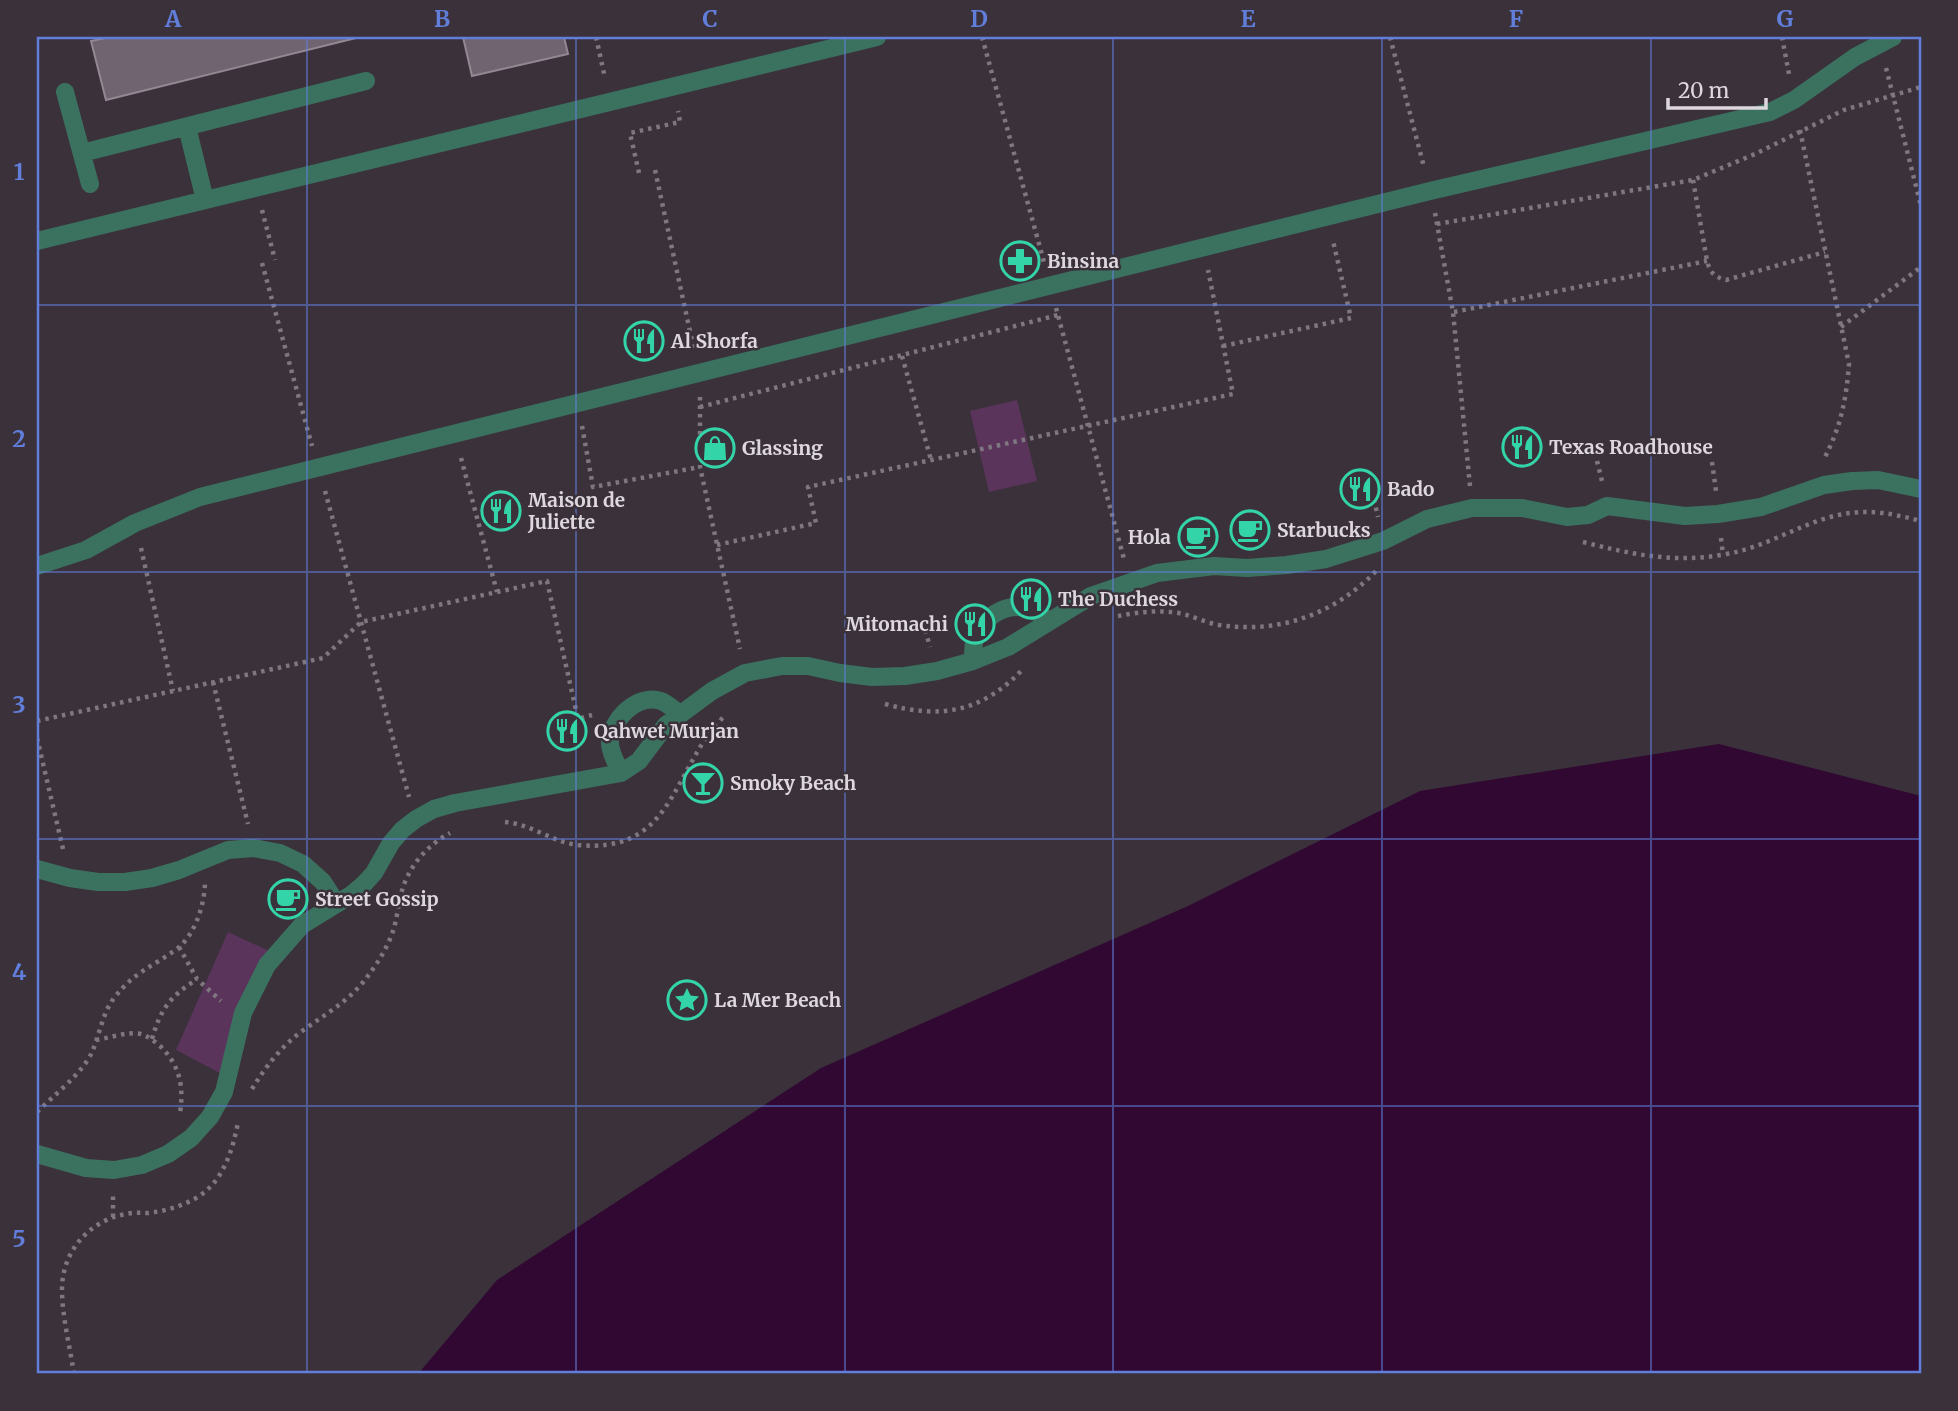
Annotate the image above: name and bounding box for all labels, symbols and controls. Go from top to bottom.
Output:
text: A [164,4,182,33]
text: B [434,4,450,33]
text: C [702,4,718,33]
text: D [970,4,988,33]
text: E [1240,4,1256,33]
text: F [1509,4,1523,33]
text: G [1777,4,1794,33]
scale bar [1668,66,1766,110]
text: 20 m [1678,77,1730,104]
text: 1 [14,157,25,186]
pharmacy icon: Binsina [999,240,1041,282]
place label: Binsina [1047,249,1119,273]
restaurant icon: Al Shorfa [623,320,665,362]
place label: Al Shorfa [670,329,758,353]
text: 2 [12,424,26,453]
restaurant icon: Texas Roadhouse [1501,426,1543,468]
shop icon: Glassing [694,427,736,469]
place label: Texas Roadhouse [1549,435,1713,459]
place label: Glassing [742,436,823,460]
restaurant icon: Bado [1339,468,1381,510]
place label: Bado [1387,477,1434,501]
place label: Maison de Juliette [527,488,625,534]
restaurant icon: Maison de Juliette [480,490,522,532]
cafe icon: Starbucks [1229,509,1271,551]
cafe icon: Hola [1177,516,1219,558]
place label: Starbucks [1277,518,1371,542]
place label: Hola [1128,525,1171,549]
restaurant icon: The Duchess [1010,578,1052,620]
place label: The Duchess [1058,587,1178,611]
restaurant icon: Mitomachi [954,603,996,645]
place label: Mitomachi [845,612,948,636]
text: 3 [12,690,26,719]
restaurant icon: Qahwet Murjan [546,710,588,752]
place label: Qahwet Murjan [594,719,739,743]
bar icon: Smoky Beach [682,762,724,804]
place label: Smoky Beach [730,771,857,795]
cafe icon: Street Gossip [267,878,309,920]
place label: Street Gossip [315,887,439,911]
text: 4 [12,957,27,986]
place icon: La Mer Beach [666,979,708,1021]
place label: La Mer Beach [714,988,842,1012]
text: 5 [12,1224,26,1253]

